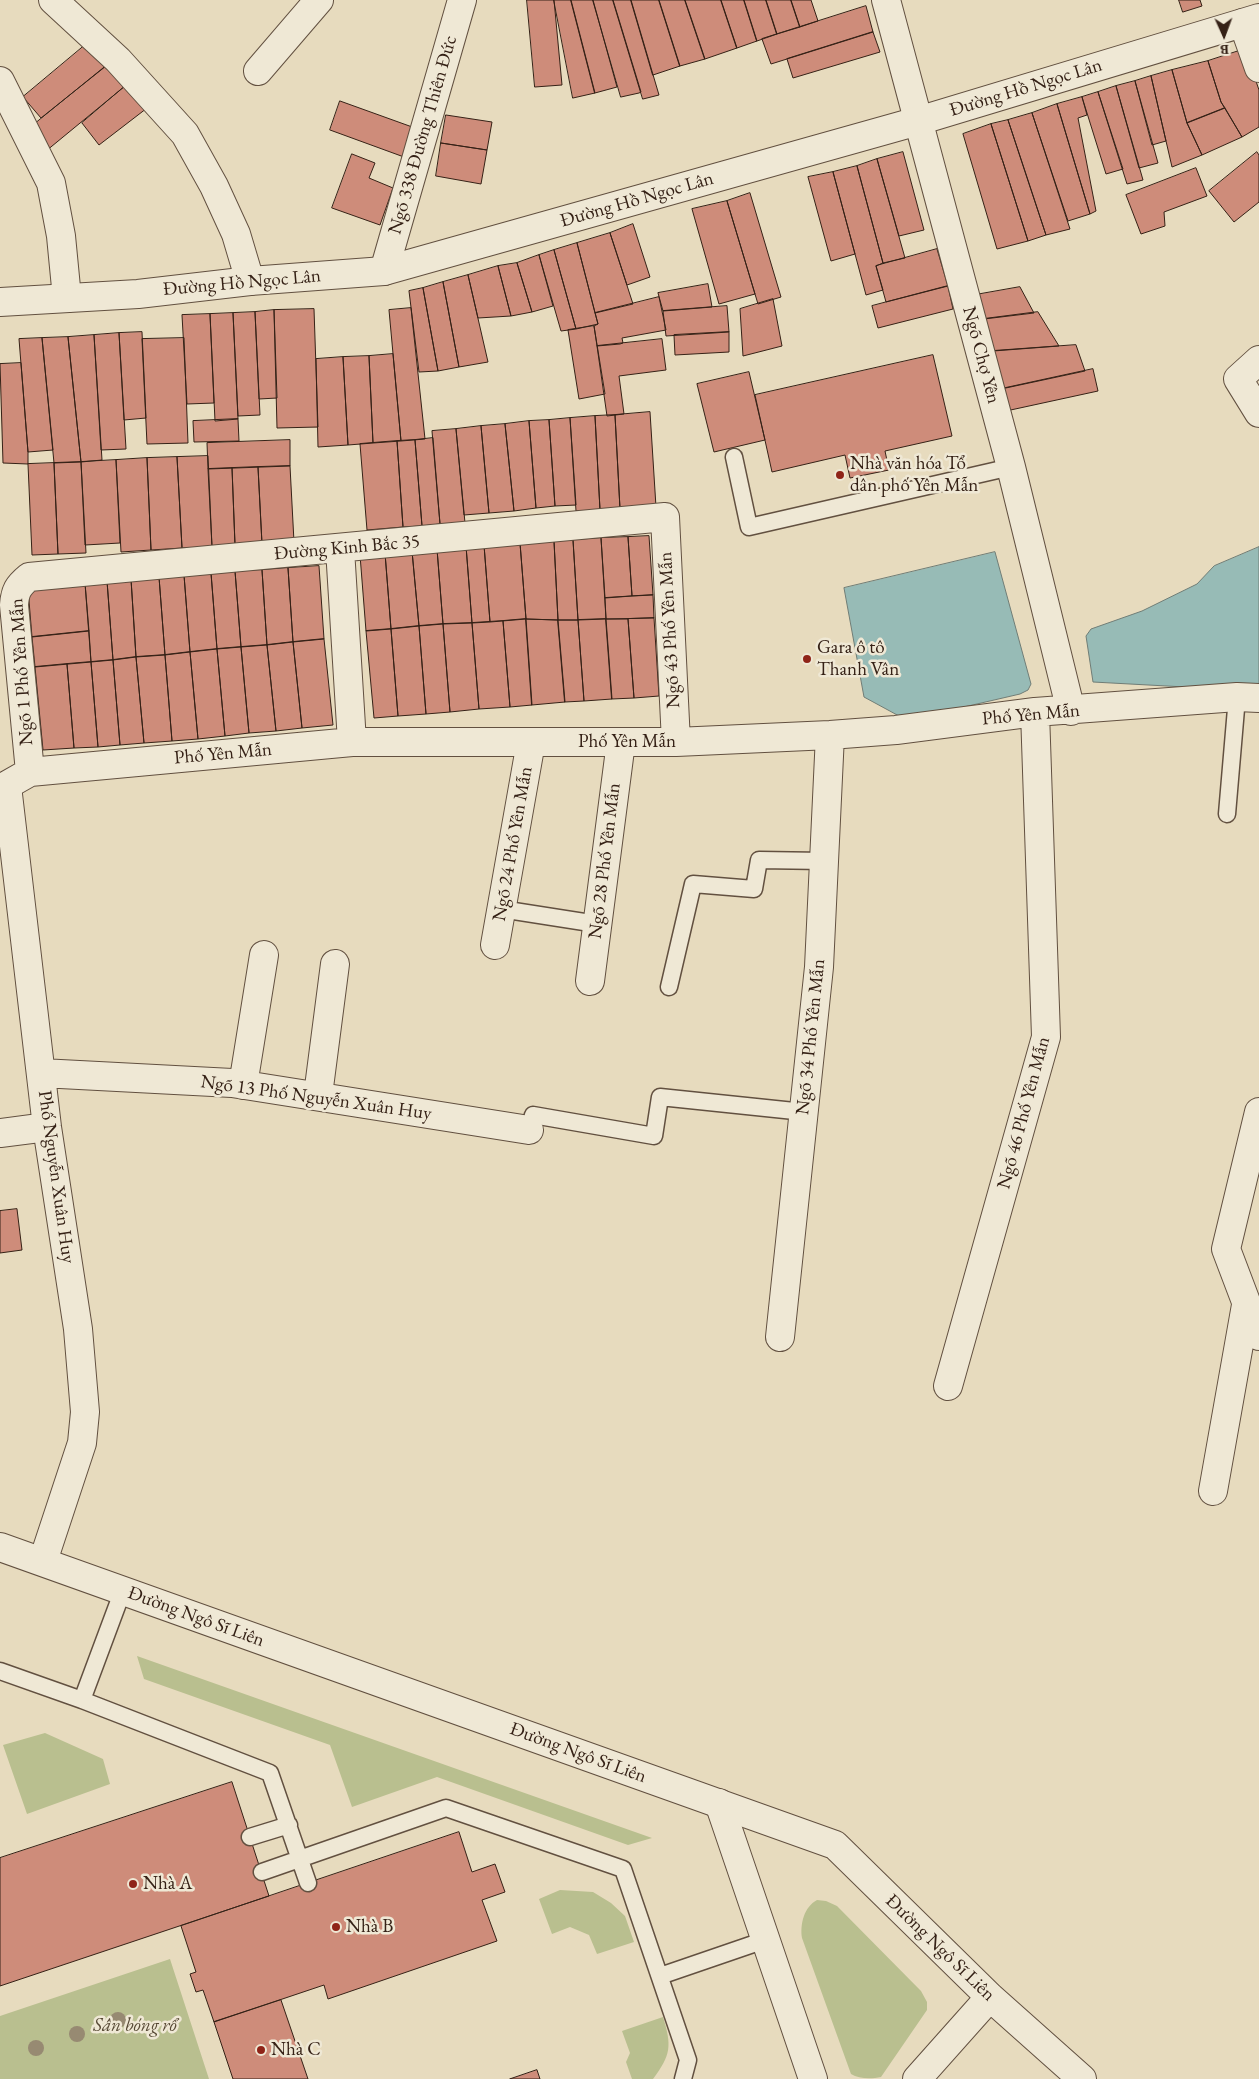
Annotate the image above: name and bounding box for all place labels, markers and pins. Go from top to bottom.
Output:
place label: Nhà văn hóa Tổ dân phố Yên Mẫn [850,453,978,497]
marker: Nhà văn hóa Tổ dân phố Yên Mẫn [834,469,846,481]
place label: Gara ô tô Thanh Vân [817,637,899,681]
marker: Gara ô tô Thanh Vân [801,653,813,665]
place label: Nhà A [143,1873,192,1895]
marker: Nhà A [127,1878,139,1890]
place label: Nhà B [346,1916,393,1938]
marker: Nhà B [330,1921,342,1933]
place label: Nhà C [271,2039,321,2061]
marker: Nhà C [255,2044,267,2056]

